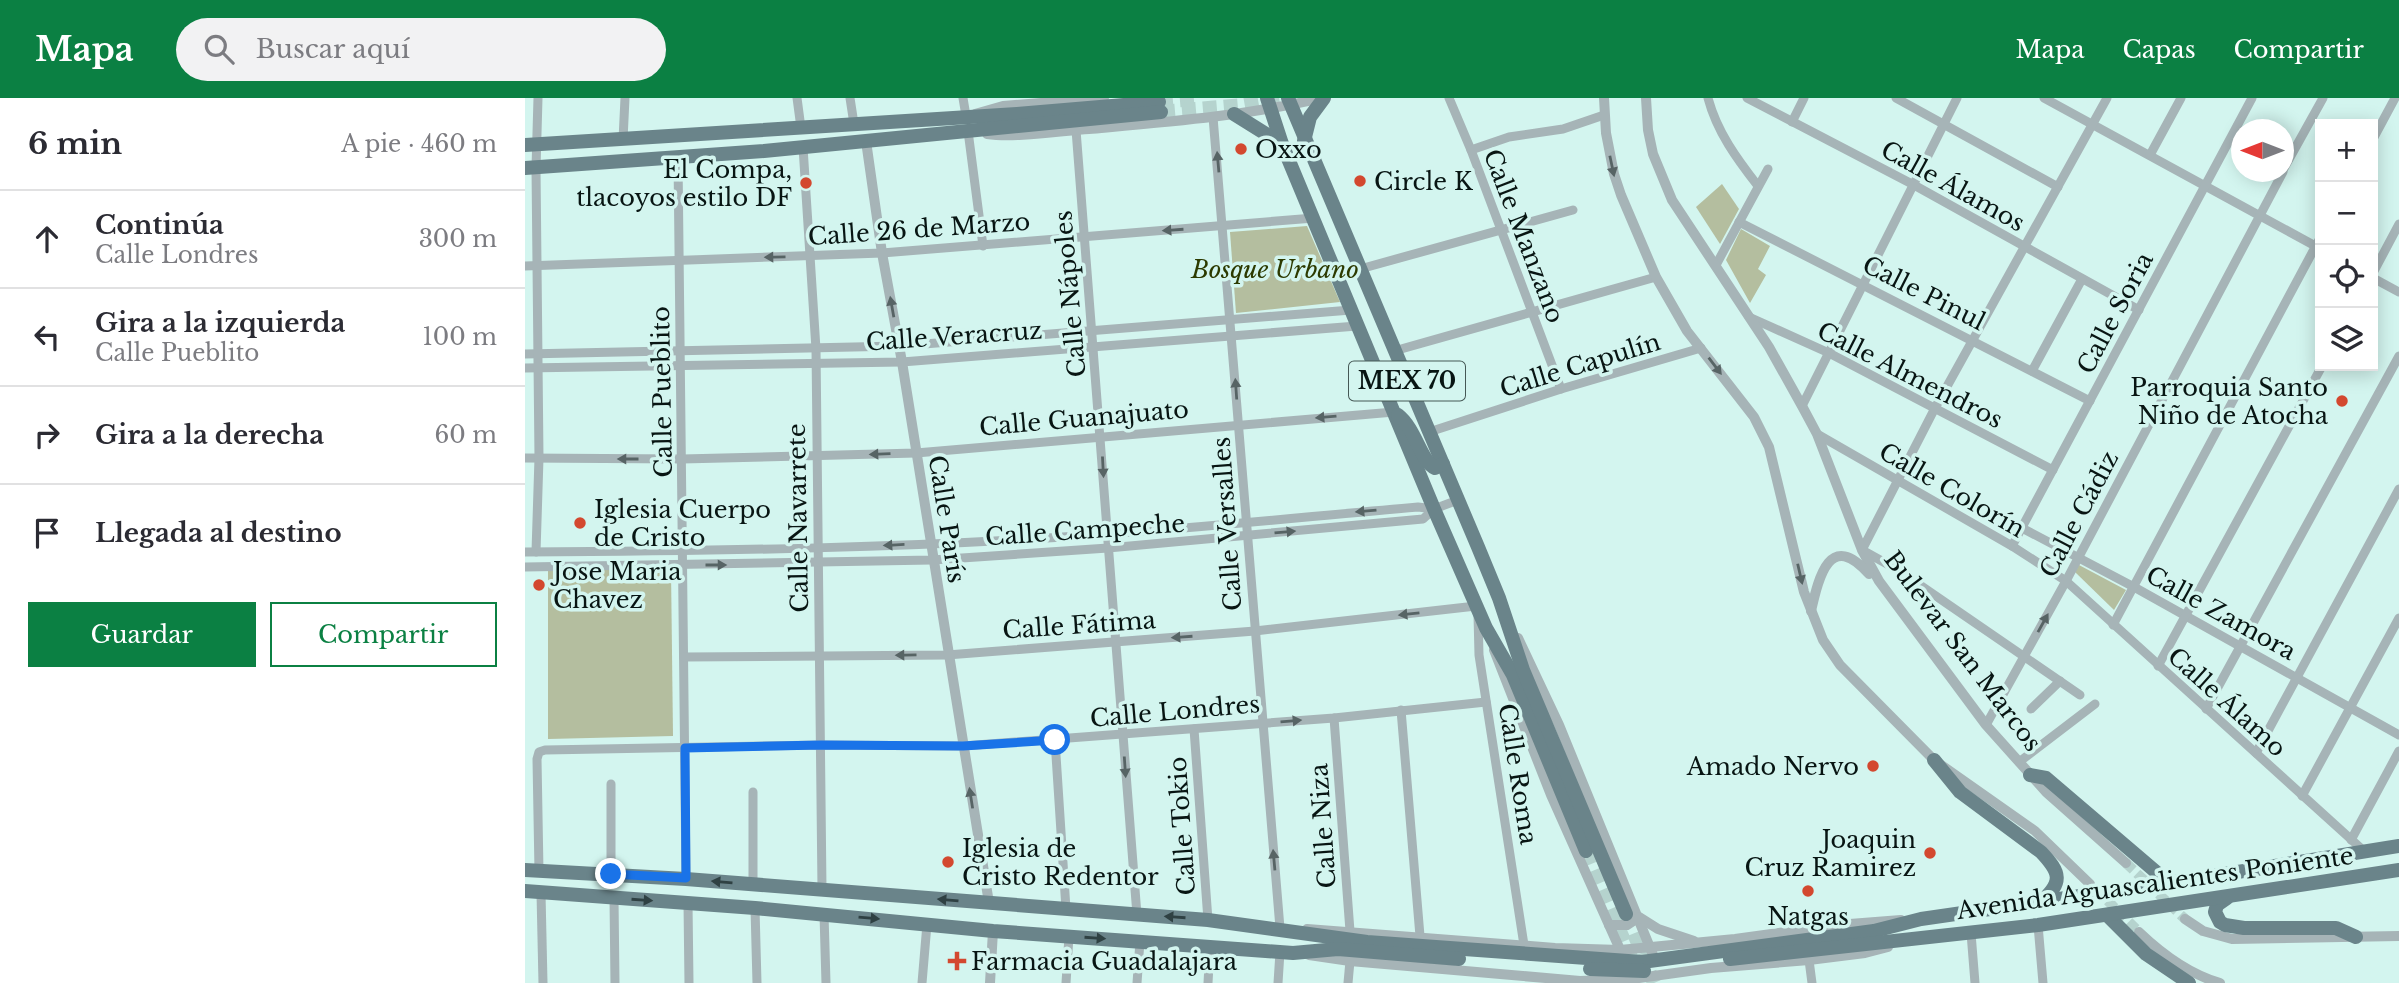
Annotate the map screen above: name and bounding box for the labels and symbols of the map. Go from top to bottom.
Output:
north arrow [2231,119,2294,182]
place label: Oxxo [1255,135,1322,164]
street label: Calle Álamos [1876,135,2030,237]
marker: Oxxo [1233,141,1249,157]
street label: Calle Manzano [1478,145,1570,327]
one-way arrow [1212,151,1223,173]
place label: El Compa, tlacoyos estilo DF [576,155,792,212]
one-way arrow [1607,155,1618,177]
place label: Circle K [1374,167,1474,196]
marker: Circle K [1352,173,1368,189]
marker: El Compa, tlacoyos estilo DF [798,175,814,191]
street label: Calle 26 de Marzo [807,207,1031,251]
street label: Calle Nápoles [1048,209,1092,379]
one-way arrow [1161,225,1183,236]
street label: Calle Soria [2071,247,2159,378]
street label: Calle Pinul [1858,250,1990,336]
one-way arrow [763,251,785,263]
park label: Bosque Urbano [1190,255,1359,284]
one-way arrow [886,296,897,318]
street label: Calle Pueblito [646,306,678,478]
street label: Calle Veracruz [865,315,1043,357]
street label: Calle Almendros [1812,316,2008,434]
street label: Calle Capulín [1496,327,1664,403]
one-way arrow [1708,357,1723,375]
road number: MEX 70 [1349,362,1465,400]
place label: Parroquia Santo Niño de Atocha [2130,373,2329,430]
one-way arrow [1230,378,1241,400]
marker: Parroquia Santo Niño de Atocha [2334,393,2350,409]
street label: Calle Guanajuato [978,394,1190,442]
one-way arrow [1315,412,1337,423]
street label: Calle Navarrete [782,423,814,613]
street label: Calle Versalles [1206,436,1248,612]
street label: Calle Colorín [1874,437,2030,543]
street label: Calle Cádiz [2034,446,2124,582]
one-way arrow [869,448,891,459]
one-way arrow [617,453,639,465]
street label: Calle París [923,453,971,585]
one-way arrow [1098,456,1109,478]
place label: Iglesia Cuerpo de Cristo [594,495,771,552]
one-way arrow [1354,506,1376,517]
street label: Calle Campeche [984,509,1186,551]
marker: Iglesia Cuerpo de Cristo [572,515,588,531]
one-way arrow [1274,526,1296,537]
one-way arrow [883,540,905,551]
street label: Bulevar San Marcos [1878,545,2048,757]
place label: Jose Maria Chavez [550,557,682,614]
one-way arrow [705,559,727,571]
street label: Calle Zamora [2141,560,2302,666]
one-way arrow [1795,563,1806,585]
marker: Jose Maria Chavez [531,577,547,593]
street label: Calle Fátima [1001,605,1157,645]
one-way arrow [1397,608,1419,619]
one-way arrow [2037,613,2049,632]
one-way arrow [1171,631,1193,642]
street label: Calle Álamo [2162,641,2292,763]
one-way arrow [895,649,917,661]
street label: Calle Londres [1089,689,1261,733]
street label: Calle Roma [1493,702,1544,847]
one-way arrow [1280,715,1302,726]
route start [1039,724,1070,755]
place label: Amado Nervo [1686,752,1859,781]
one-way arrow [1120,756,1131,778]
street label: Calle Tokio [1163,756,1201,896]
marker: Amado Nervo [1865,758,1881,774]
street label: Calle Niza [1304,762,1342,889]
one-way arrow [965,787,976,809]
place label: Joaquin Cruz Ramirez [1745,825,1916,882]
place label: Iglesia de Cristo Redentor [962,834,1159,891]
street label: Avenida Aguascalientes Poniente [1954,841,2355,925]
marker: Joaquin Cruz Ramirez [1922,845,1938,861]
one-way arrow [1268,849,1279,871]
marker: Iglesia de Cristo Redentor [940,854,956,870]
route end [595,858,626,889]
one-way arrow [710,876,732,887]
marker: Natgas [1800,883,1816,899]
one-way arrow [937,894,959,905]
one-way arrow [631,895,653,906]
place label: Natgas [1767,902,1849,931]
one-way arrow [1164,911,1186,922]
one-way arrow [858,913,880,924]
one-way arrow [1084,933,1106,944]
place label: Farmacia Guadalajara [971,947,1238,976]
marker: Farmacia Guadalajara [949,953,965,969]

